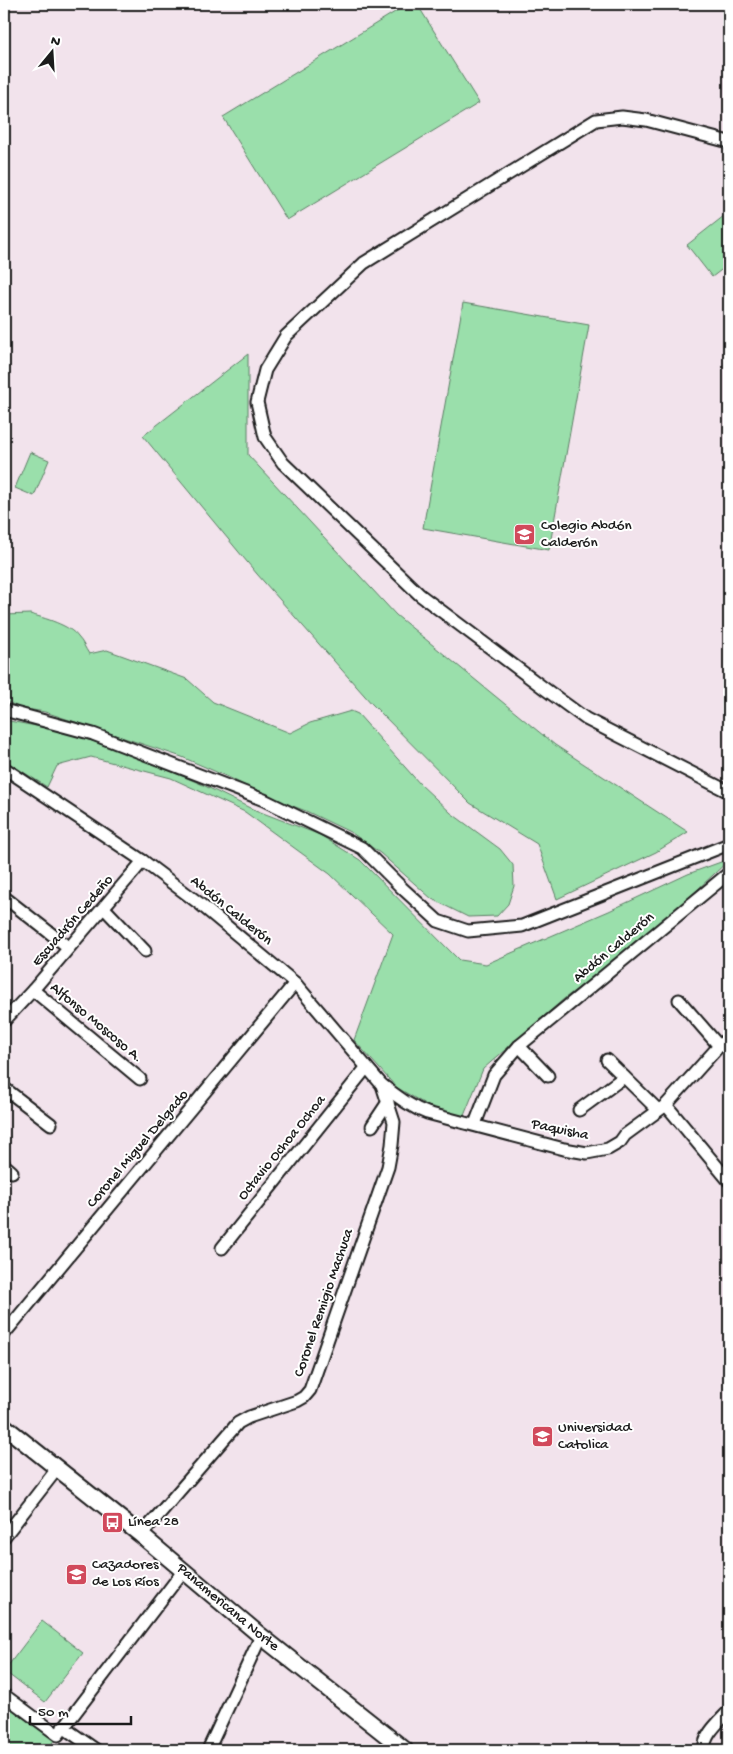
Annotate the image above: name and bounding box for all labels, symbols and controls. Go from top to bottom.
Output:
north arrow [28,28,78,78]
text: N [48,33,62,52]
place label: Colegio Abdón Calderón [541,517,632,552]
school or university icon: Colegio Abdón Calderón [513,523,537,547]
street label: Escuadrón Cedeño [28,871,118,970]
street label: Abdón Calderón [186,872,276,950]
street label: Abdón Calderón [570,909,658,987]
street label: Alfonso Moscoso A. [46,979,146,1067]
street label: Coronel Miguel Delgado [83,1086,193,1212]
street label: Octavio Ochoa Ochoa [234,1091,330,1204]
street label: Paquisha [529,1115,591,1145]
street label: Coronel Remigio Machuca [290,1226,358,1380]
place label: Universidad Catolica [558,1419,633,1454]
school or university icon: Universidad Catolica [530,1425,554,1449]
bus stop icon: Línea 28 [100,1510,124,1534]
place label: Línea 28 [128,1513,179,1531]
place label: Cazadores de Los Ríos [92,1556,159,1591]
street label: Panamericana Norte [172,1559,283,1656]
school or university icon: Cazadores de Los Ríos [64,1562,88,1586]
scale bar [30,1694,131,1726]
text: 50 m [38,1704,69,1722]

